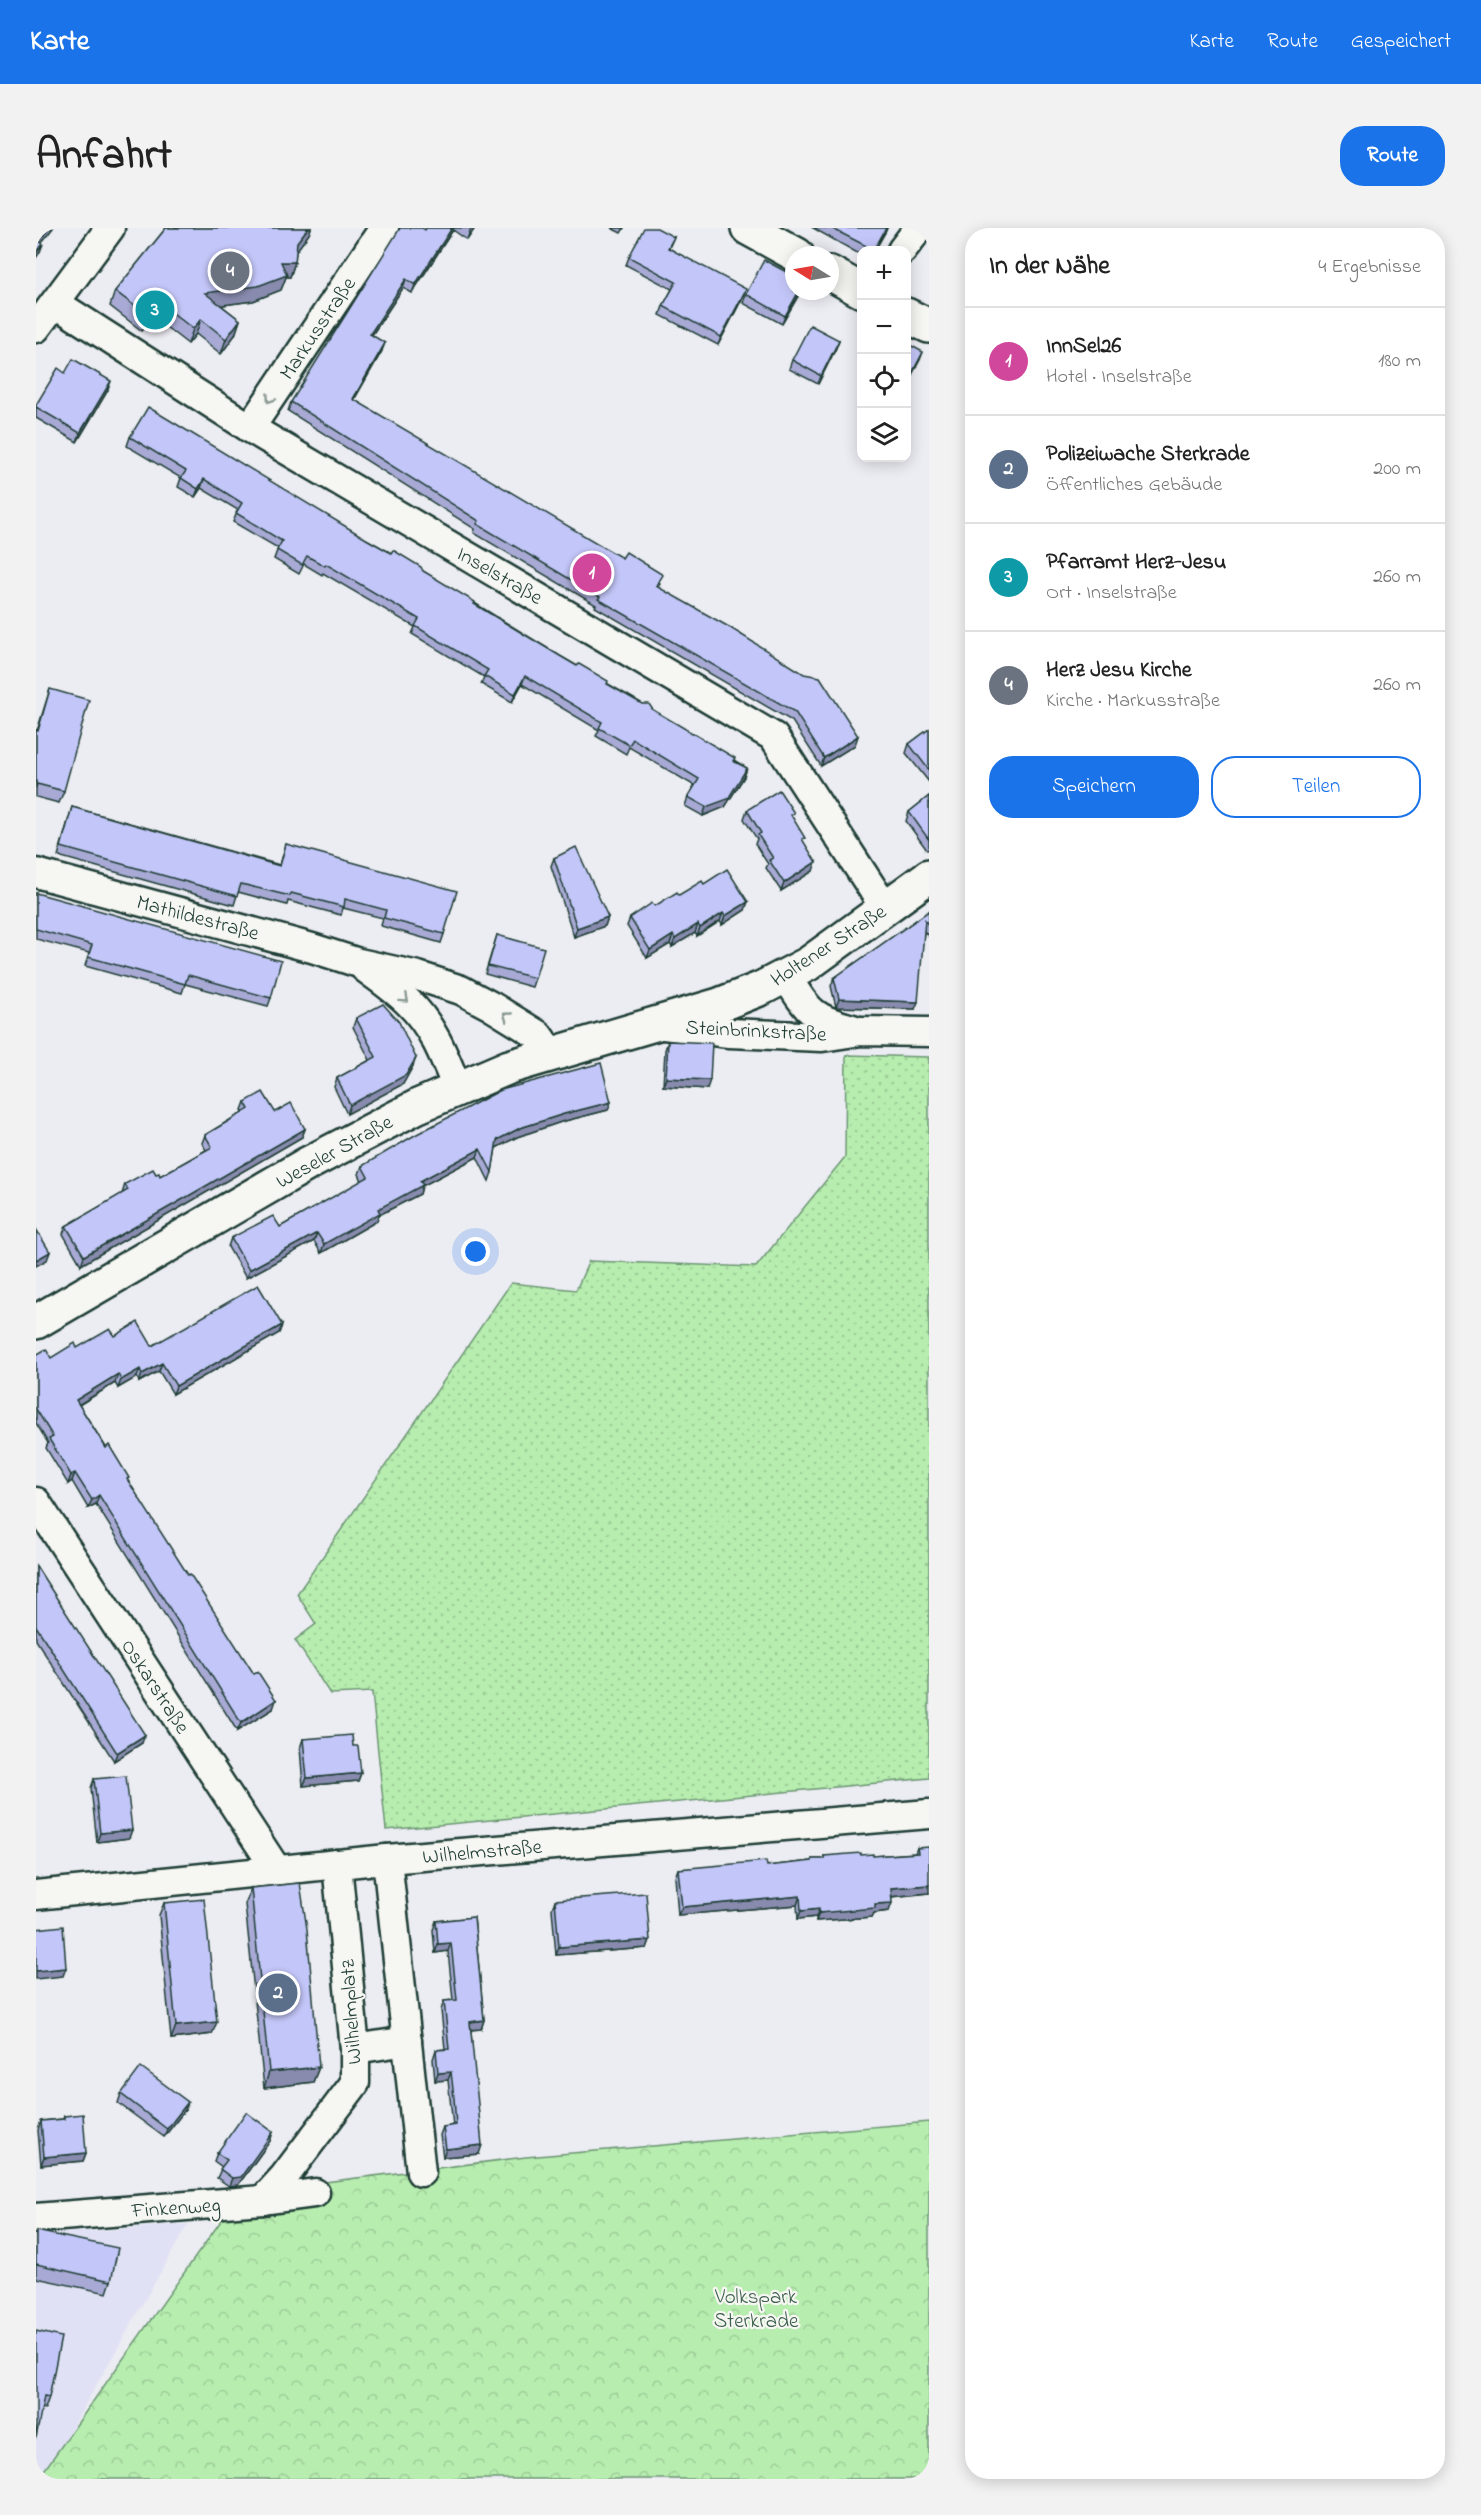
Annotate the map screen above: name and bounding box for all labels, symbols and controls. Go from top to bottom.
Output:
text: Karte [30,22,89,63]
text: Karte [1189,27,1234,57]
text: Route [1267,27,1318,57]
text: Gespeichert [1351,27,1451,57]
text: Anfahrt [36,126,172,187]
button: Route [1340,126,1445,186]
north arrow [785,246,839,300]
map controls [857,246,911,462]
button: + [857,246,911,300]
pin: 4 [210,248,250,294]
text: In der Nähe [989,248,1110,286]
text: 4 Ergebnisse [1318,253,1421,282]
street label: Markusstraße [273,271,365,387]
pin: 3 [136,288,174,332]
button: − [857,300,911,354]
text: InnSel26 [1046,331,1121,363]
text: 1 [1005,347,1012,376]
text: 180 m [1378,347,1421,376]
button: locate [857,354,911,408]
text: Hotel · Inselstraße [1046,363,1192,392]
one-way arrow [266,392,277,403]
button: layers [857,408,911,462]
text: Polizeiwache Sterkrade [1046,439,1250,471]
text: 2 [1004,455,1013,484]
text: 200 m [1373,455,1421,484]
text: Öffentliches Gebäude [1046,471,1222,500]
street label: Inselstraße [450,540,548,614]
text: Pfarramt Herz-Jesu [1046,547,1226,579]
pin: 1 [572,550,612,596]
text: 3 [1004,563,1013,592]
text: 260 m [1373,563,1421,592]
text: Ort · Inselstraße [1046,579,1177,608]
text: Herz Jesu Kirche [1046,655,1192,687]
text: 4 [1004,671,1013,700]
text: 260 m [1373,671,1421,700]
text: Kirche · Markusstraße [1046,687,1220,716]
button: Speichern [989,756,1199,818]
button: Teilen [1211,756,1421,818]
street label: Mathildestraße [133,888,263,950]
street label: Holtener Straße [765,898,893,995]
one-way arrow [398,992,408,1003]
one-way arrow [502,1013,513,1024]
street label: Steinbrinkstraße [685,1013,828,1051]
street label: Weseler Straße [271,1108,399,1197]
your location [461,1237,490,1266]
street label: Oskarstraße [112,1634,197,1741]
street label: Wilhelmstraße [421,1833,544,1873]
street label: Wilhelmplatz [333,1958,371,2065]
pin: 2 [258,1970,298,2016]
street label: Finkenweg [130,2191,222,2229]
park label: Volkspark Sterkrade [714,2283,799,2337]

